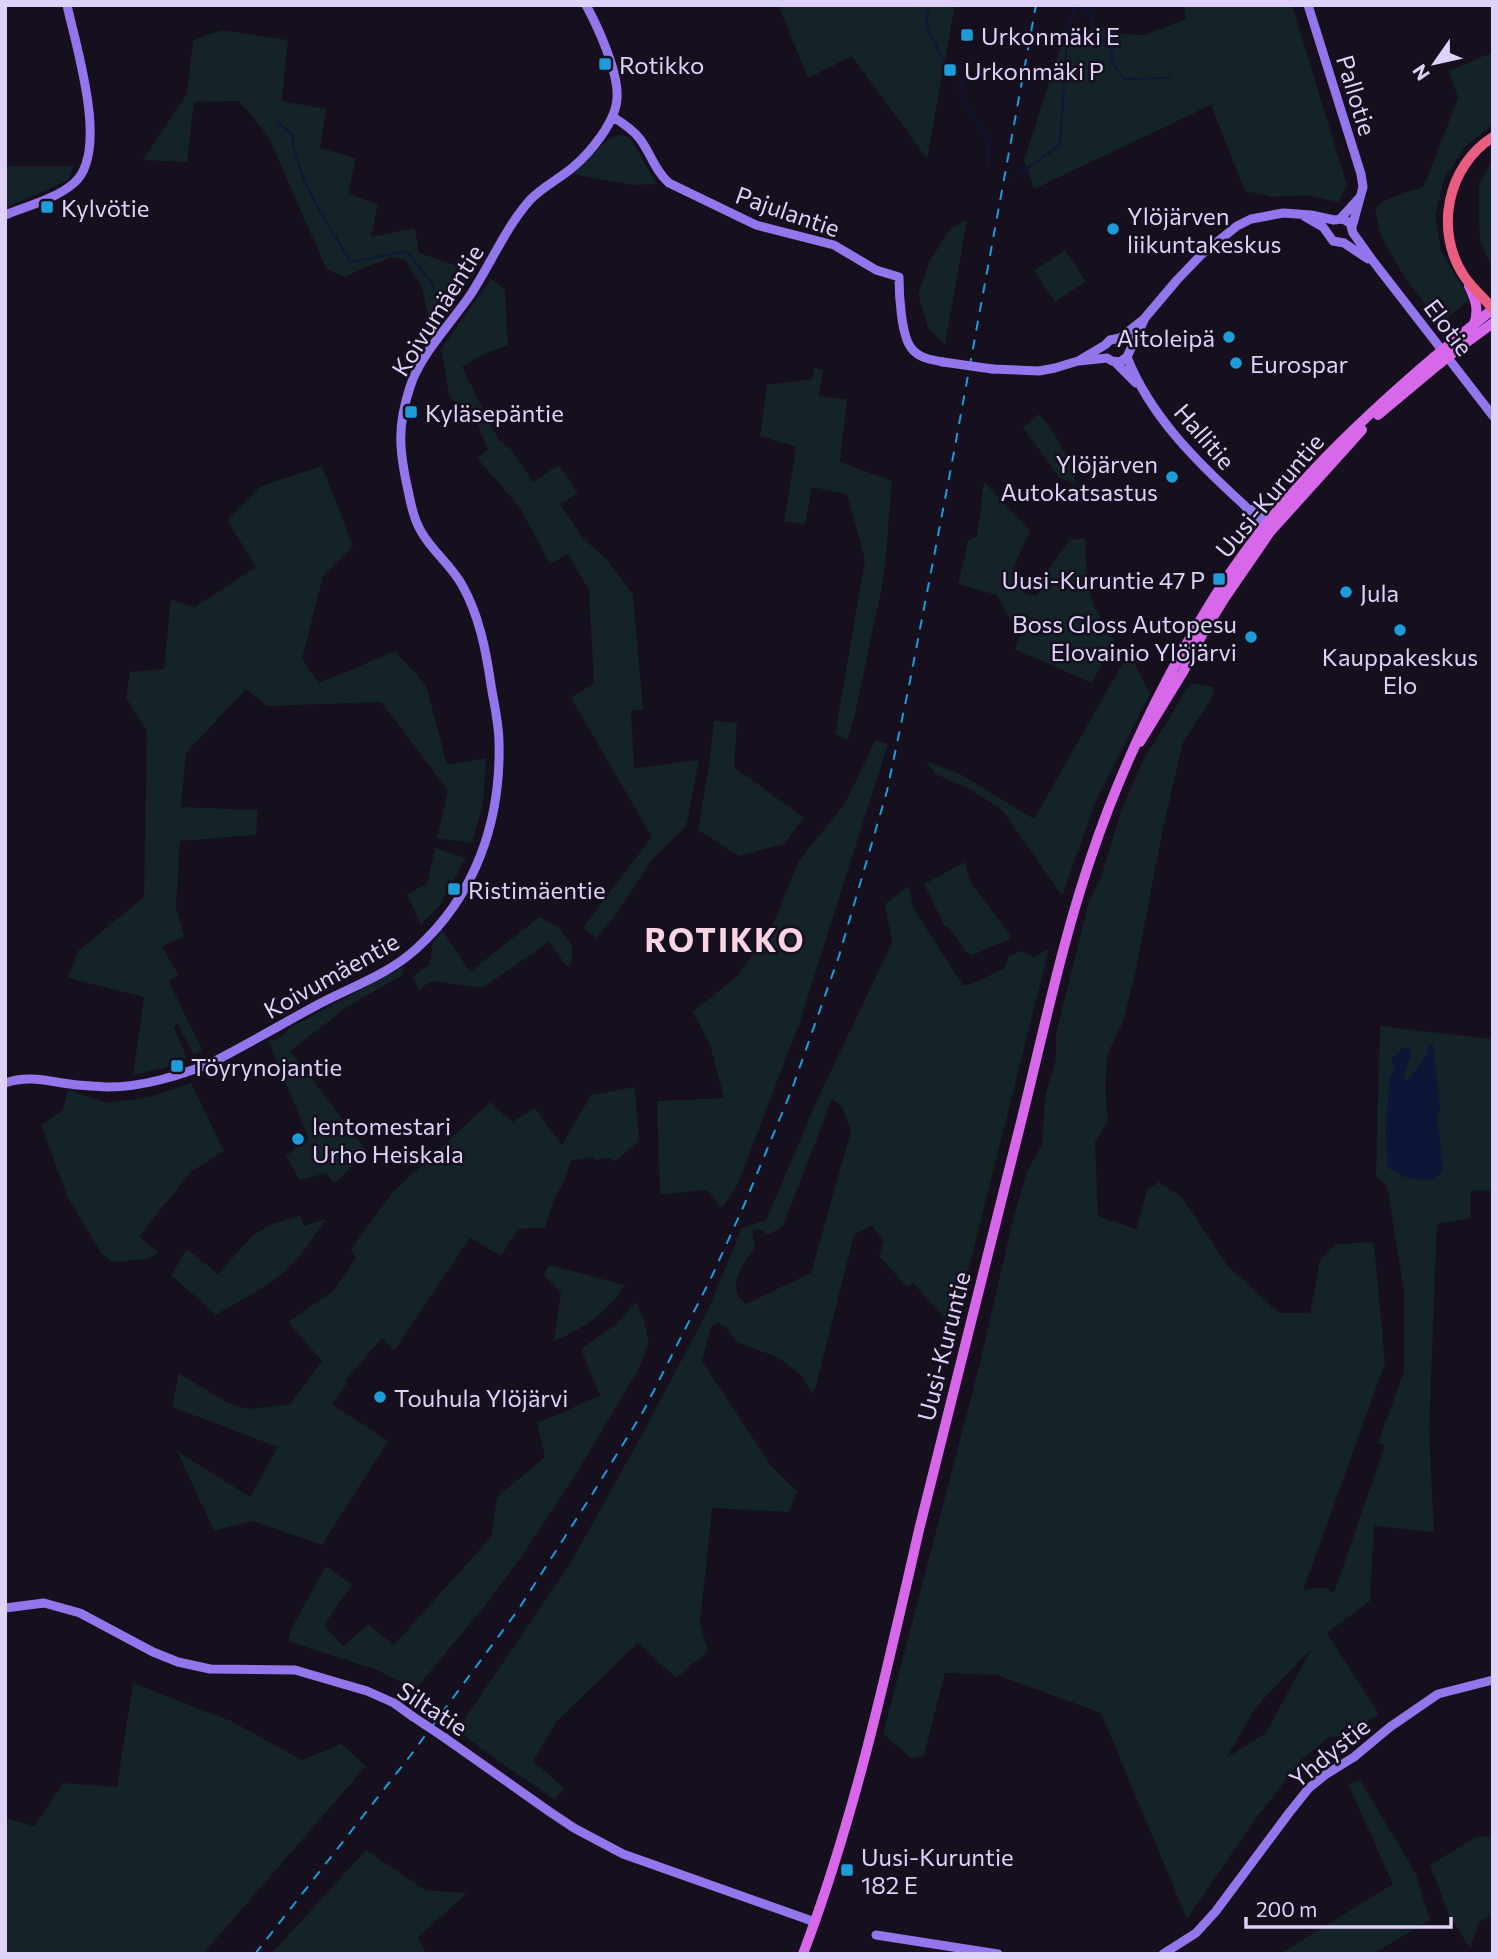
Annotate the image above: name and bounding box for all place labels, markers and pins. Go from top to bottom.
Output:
place label: Urkonmäki E [981,21,1120,50]
marker: Urkonmäki E [959,27,975,43]
place label: Rotikko [619,50,704,79]
marker: Rotikko [597,56,613,72]
place label: Urkonmäki P [964,56,1104,85]
marker: Urkonmäki P [942,62,958,78]
place label: Kylvötie [61,193,150,222]
marker: Kylvötie [39,199,55,215]
place label: Ylöjärven liikuntakeskus [1127,201,1281,258]
marker: Ylöjärven liikuntakeskus [1105,221,1121,237]
place label: Aitoleipä [1117,323,1215,352]
marker: Aitoleipä [1221,329,1237,345]
place label: Eurospar [1250,349,1349,378]
marker: Eurospar [1228,355,1244,371]
place label: Kyläsepäntie [425,398,564,427]
marker: Kyläsepäntie [403,404,419,420]
place label: Ylöjärven Autokatsastus [1000,449,1158,506]
marker: Ylöjärven Autokatsastus [1164,469,1180,485]
place label: Uusi-Kuruntie 47 P [1001,565,1205,594]
marker: Uusi-Kuruntie 47 P [1211,571,1227,587]
place label: Jula [1360,578,1399,607]
marker: Jula [1338,584,1354,600]
place label: Boss Gloss Autopesu Elovainio Ylöjärvi [1012,609,1237,666]
marker: Kauppakeskus Elo [1392,622,1408,638]
marker: Boss Gloss Autopesu Elovainio Ylöjärvi [1243,629,1259,645]
place label: Kauppakeskus Elo [1322,642,1478,699]
place label: Ristimäentie [468,875,606,904]
marker: Ristimäentie [446,881,462,897]
place label: Töyrynojantie [191,1052,342,1081]
marker: Töyrynojantie [169,1058,185,1074]
place label: lentomestari Urho Heiskala [312,1111,464,1168]
marker: lentomestari Urho Heiskala [290,1131,306,1147]
place label: Touhula Ylöjärvi [394,1383,568,1412]
marker: Touhula Ylöjärvi [372,1389,388,1405]
place label: Uusi-Kuruntie 182 E [861,1842,1014,1899]
marker: Uusi-Kuruntie 182 E [839,1862,855,1878]

